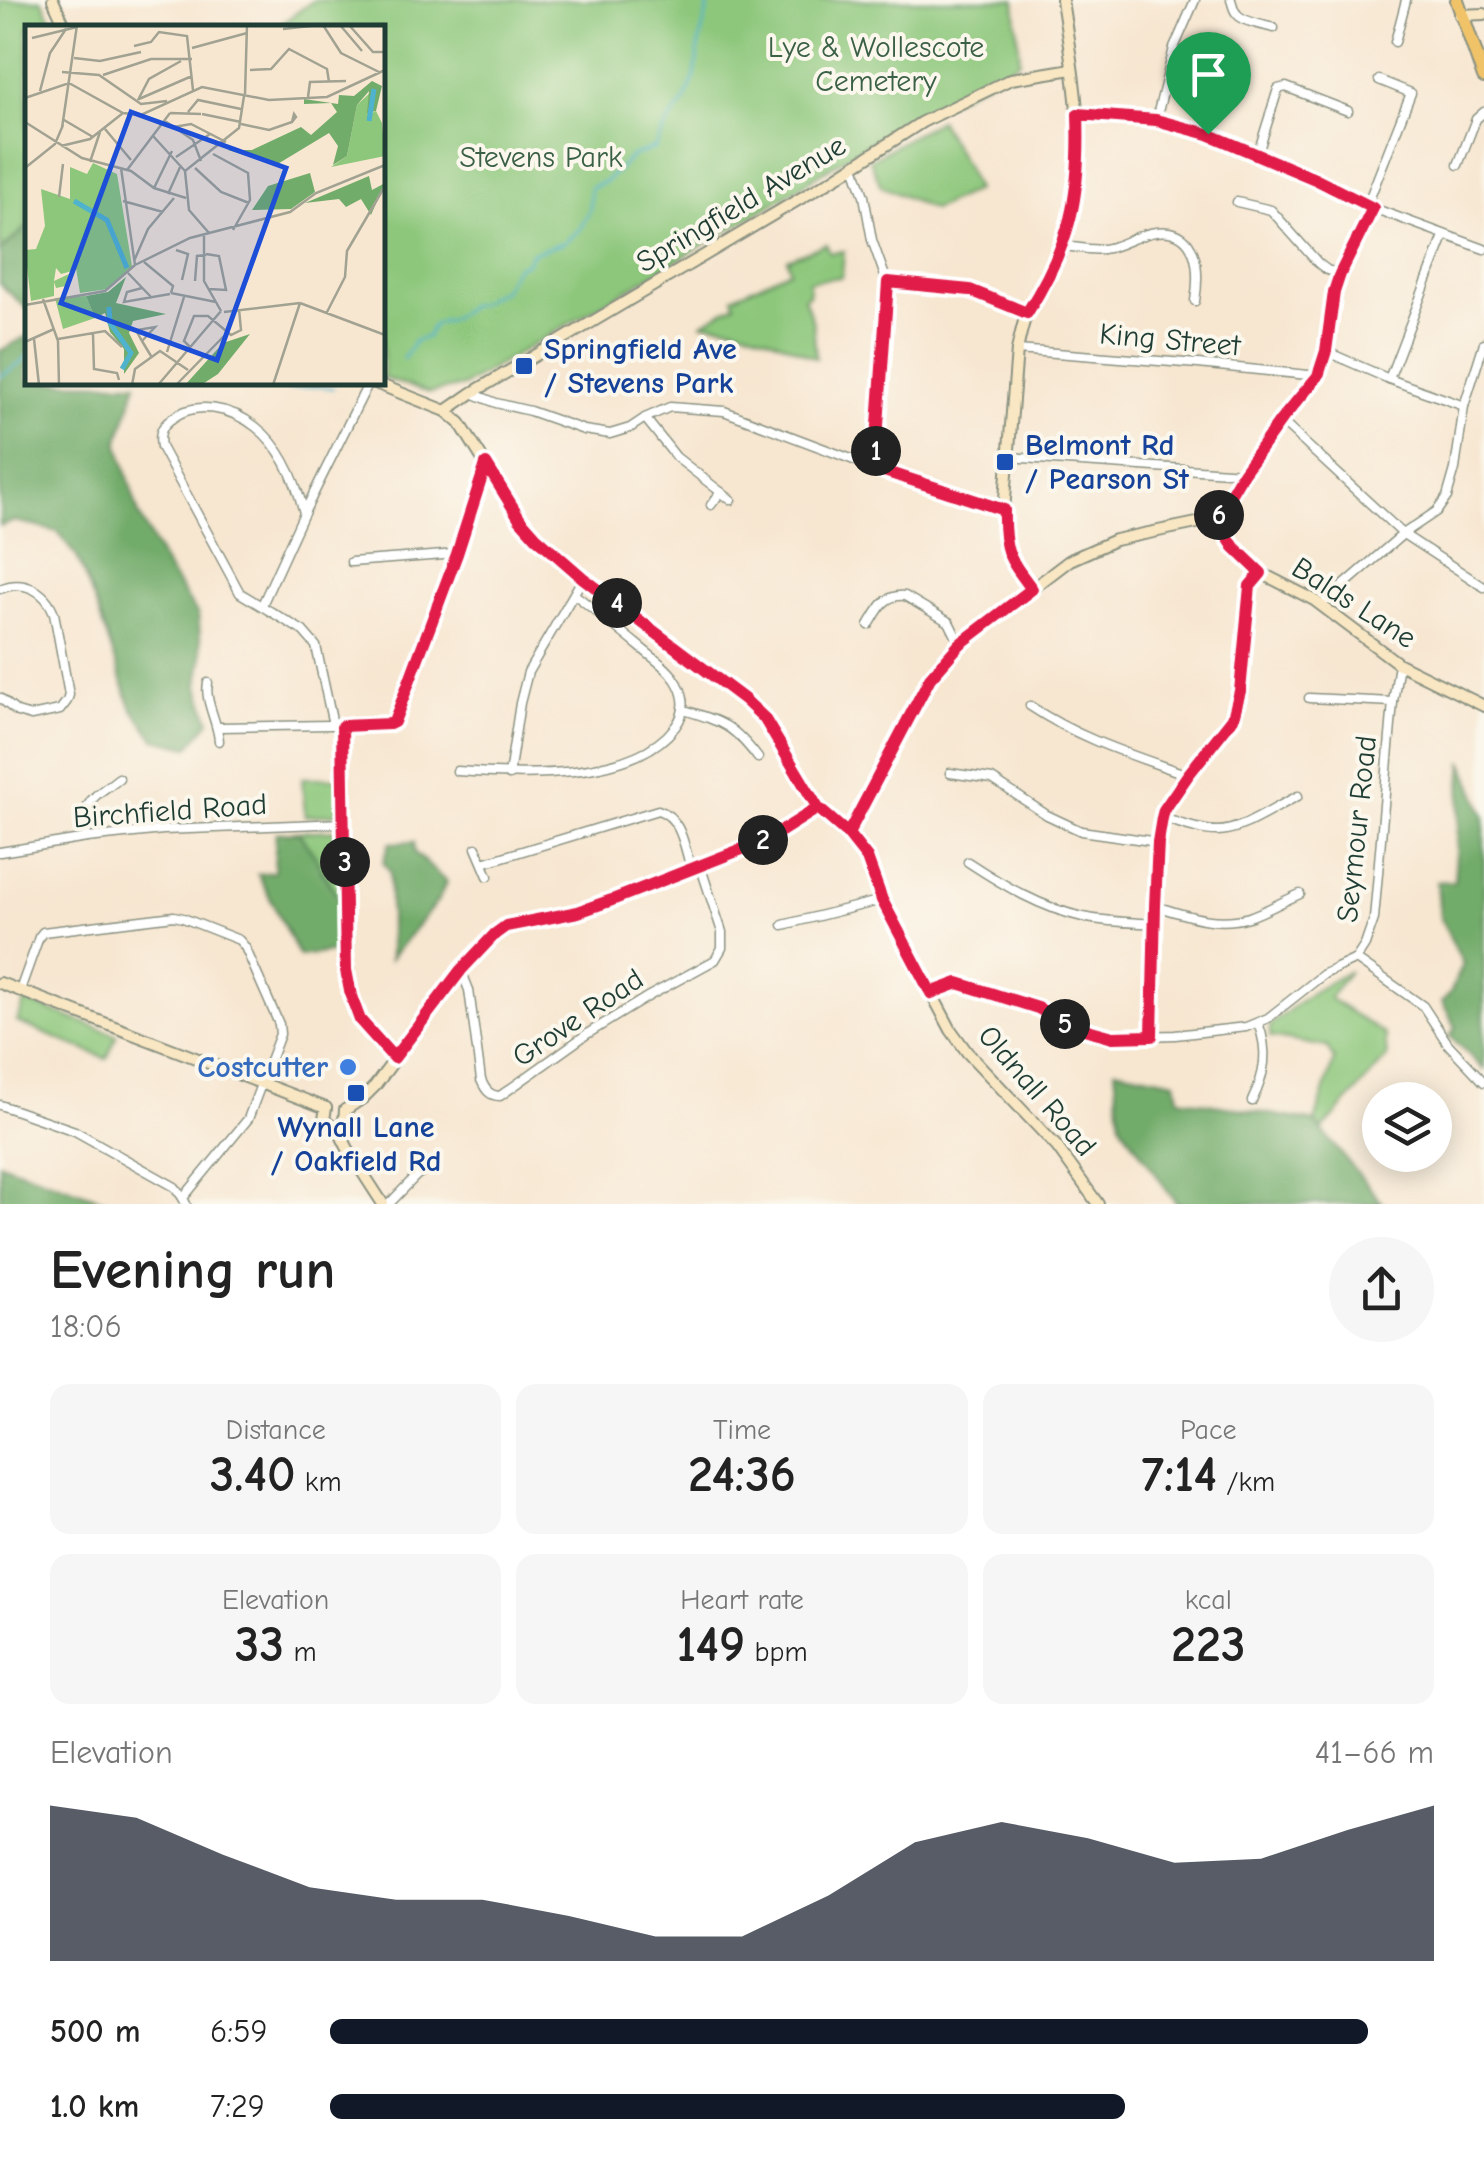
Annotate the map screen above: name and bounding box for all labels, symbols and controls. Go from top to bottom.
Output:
inset map [25,25,385,385]
park label: Lye & Wollescote Cemetery [768,30,984,99]
pin [1166,32,1251,135]
icon: arrive [1181,47,1236,102]
street label: Springfield Avenue [630,128,852,280]
park label: Stevens Park [460,140,623,175]
street label: King Street [1098,316,1243,364]
place label: Springfield Ave / Stevens Park [544,332,737,401]
marker: Springfield Ave / Stevens Park [513,355,535,377]
pin: 1 [851,426,901,476]
place label: Belmont Rd / Pearson St [1025,428,1190,497]
text: 1 [870,435,882,467]
marker: Belmont Rd / Pearson St [994,451,1016,473]
pin: 6 [1194,490,1244,540]
text: 6 [1212,499,1226,531]
street label: Balds Lane [1285,550,1423,656]
pin: 4 [592,578,642,628]
text: 4 [610,587,624,619]
street label: Seymour Road [1330,734,1384,924]
street label: Birchfield Road [72,787,268,835]
pin: 2 [738,815,788,865]
text: 2 [756,824,770,856]
pin: 3 [320,837,370,887]
text: 3 [338,846,352,878]
street label: Grove Road [506,961,650,1075]
pin: 5 [1040,999,1090,1049]
text: 5 [1058,1008,1072,1040]
street label: Oldnall Road [971,1018,1103,1164]
place label: Costcutter [197,1050,328,1085]
marker: Costcutter [337,1056,359,1078]
marker: Wynall Lane / Oakfield Rd [345,1082,367,1104]
map controls [1362,1082,1452,1172]
button: layers [1362,1082,1452,1172]
place label: Wynall Lane / Oakfield Rd [270,1110,442,1179]
button: share [1329,1237,1434,1342]
text: Evening run [50,1238,335,1302]
text: 18:06 [50,1308,122,1345]
text: Distance [226,1414,326,1446]
text: Time [713,1414,771,1446]
text: Pace [1180,1414,1237,1446]
text: 3.40 [210,1446,296,1504]
text: 24:36 [688,1446,796,1504]
text: 7:14 [1141,1446,1217,1504]
text: km [296,1466,342,1498]
text: /km [1217,1466,1275,1498]
text: Elevation [222,1584,329,1616]
text: Heart rate [680,1584,804,1616]
text: kcal [1185,1584,1232,1616]
text: 33 [235,1616,284,1674]
text: 149 [676,1616,745,1674]
text: 223 [1171,1616,1246,1674]
text: m [284,1636,317,1668]
text: bpm [745,1636,808,1668]
text: Elevation [50,1734,173,1771]
text: 41–66 m [1315,1734,1434,1771]
text: 500 m [50,2013,140,2050]
text: 6:59 [210,2013,267,2050]
text: 1.0 km [50,2088,139,2125]
text: 7:29 [210,2088,265,2125]

